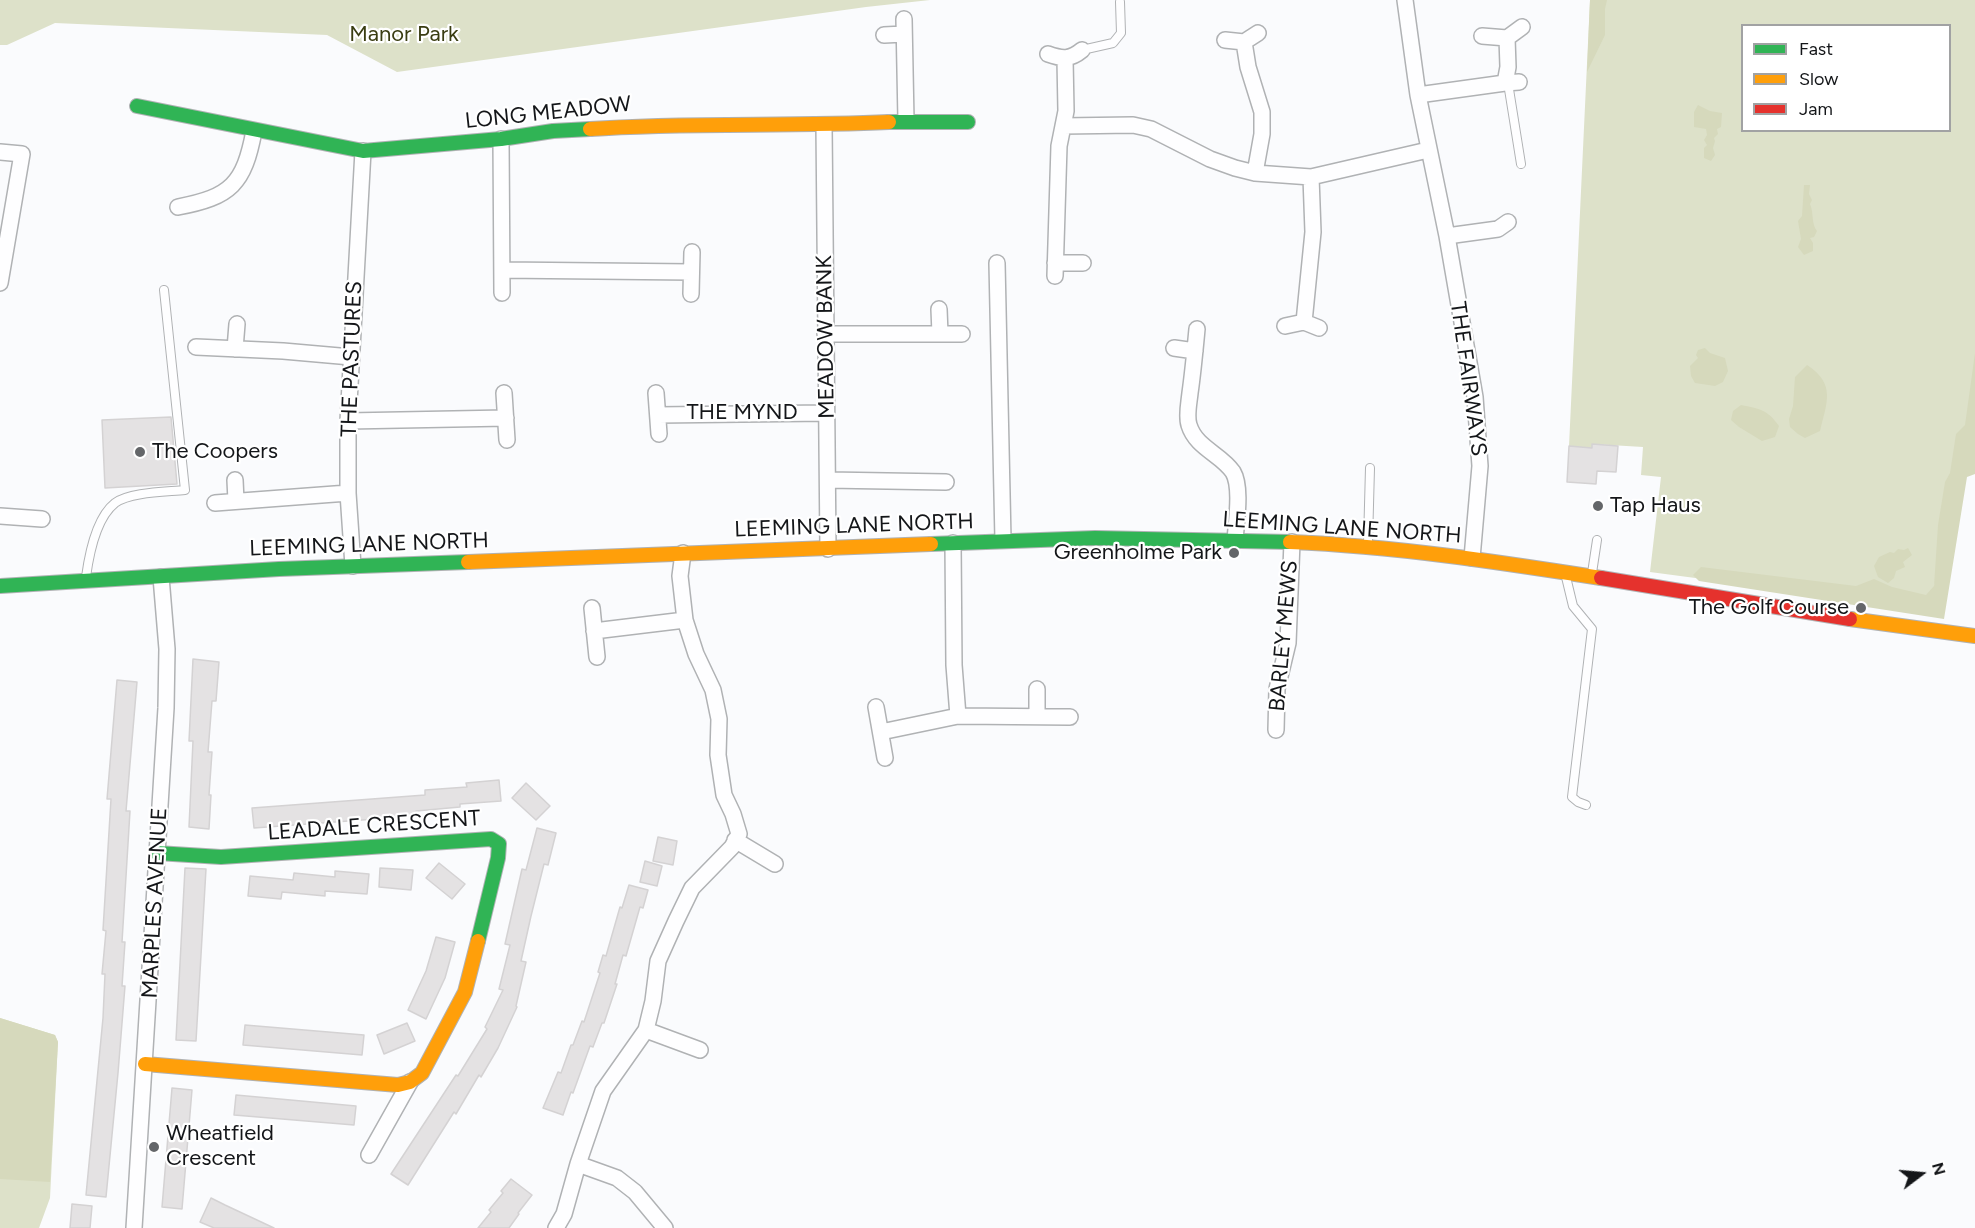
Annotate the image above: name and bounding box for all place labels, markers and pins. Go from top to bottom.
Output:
place label: The Coopers [152,439,278,465]
marker: The Coopers [133,445,147,459]
place label: Tap Haus [1610,493,1701,519]
marker: Tap Haus [1591,499,1605,513]
place label: Greenholme Park [1054,540,1222,566]
marker: Greenholme Park [1227,546,1241,560]
place label: The Golf Course [1689,595,1849,621]
marker: The Golf Course [1854,601,1868,615]
place label: Wheatfield Crescent [166,1121,274,1172]
marker: Wheatfield Crescent [147,1140,161,1154]

